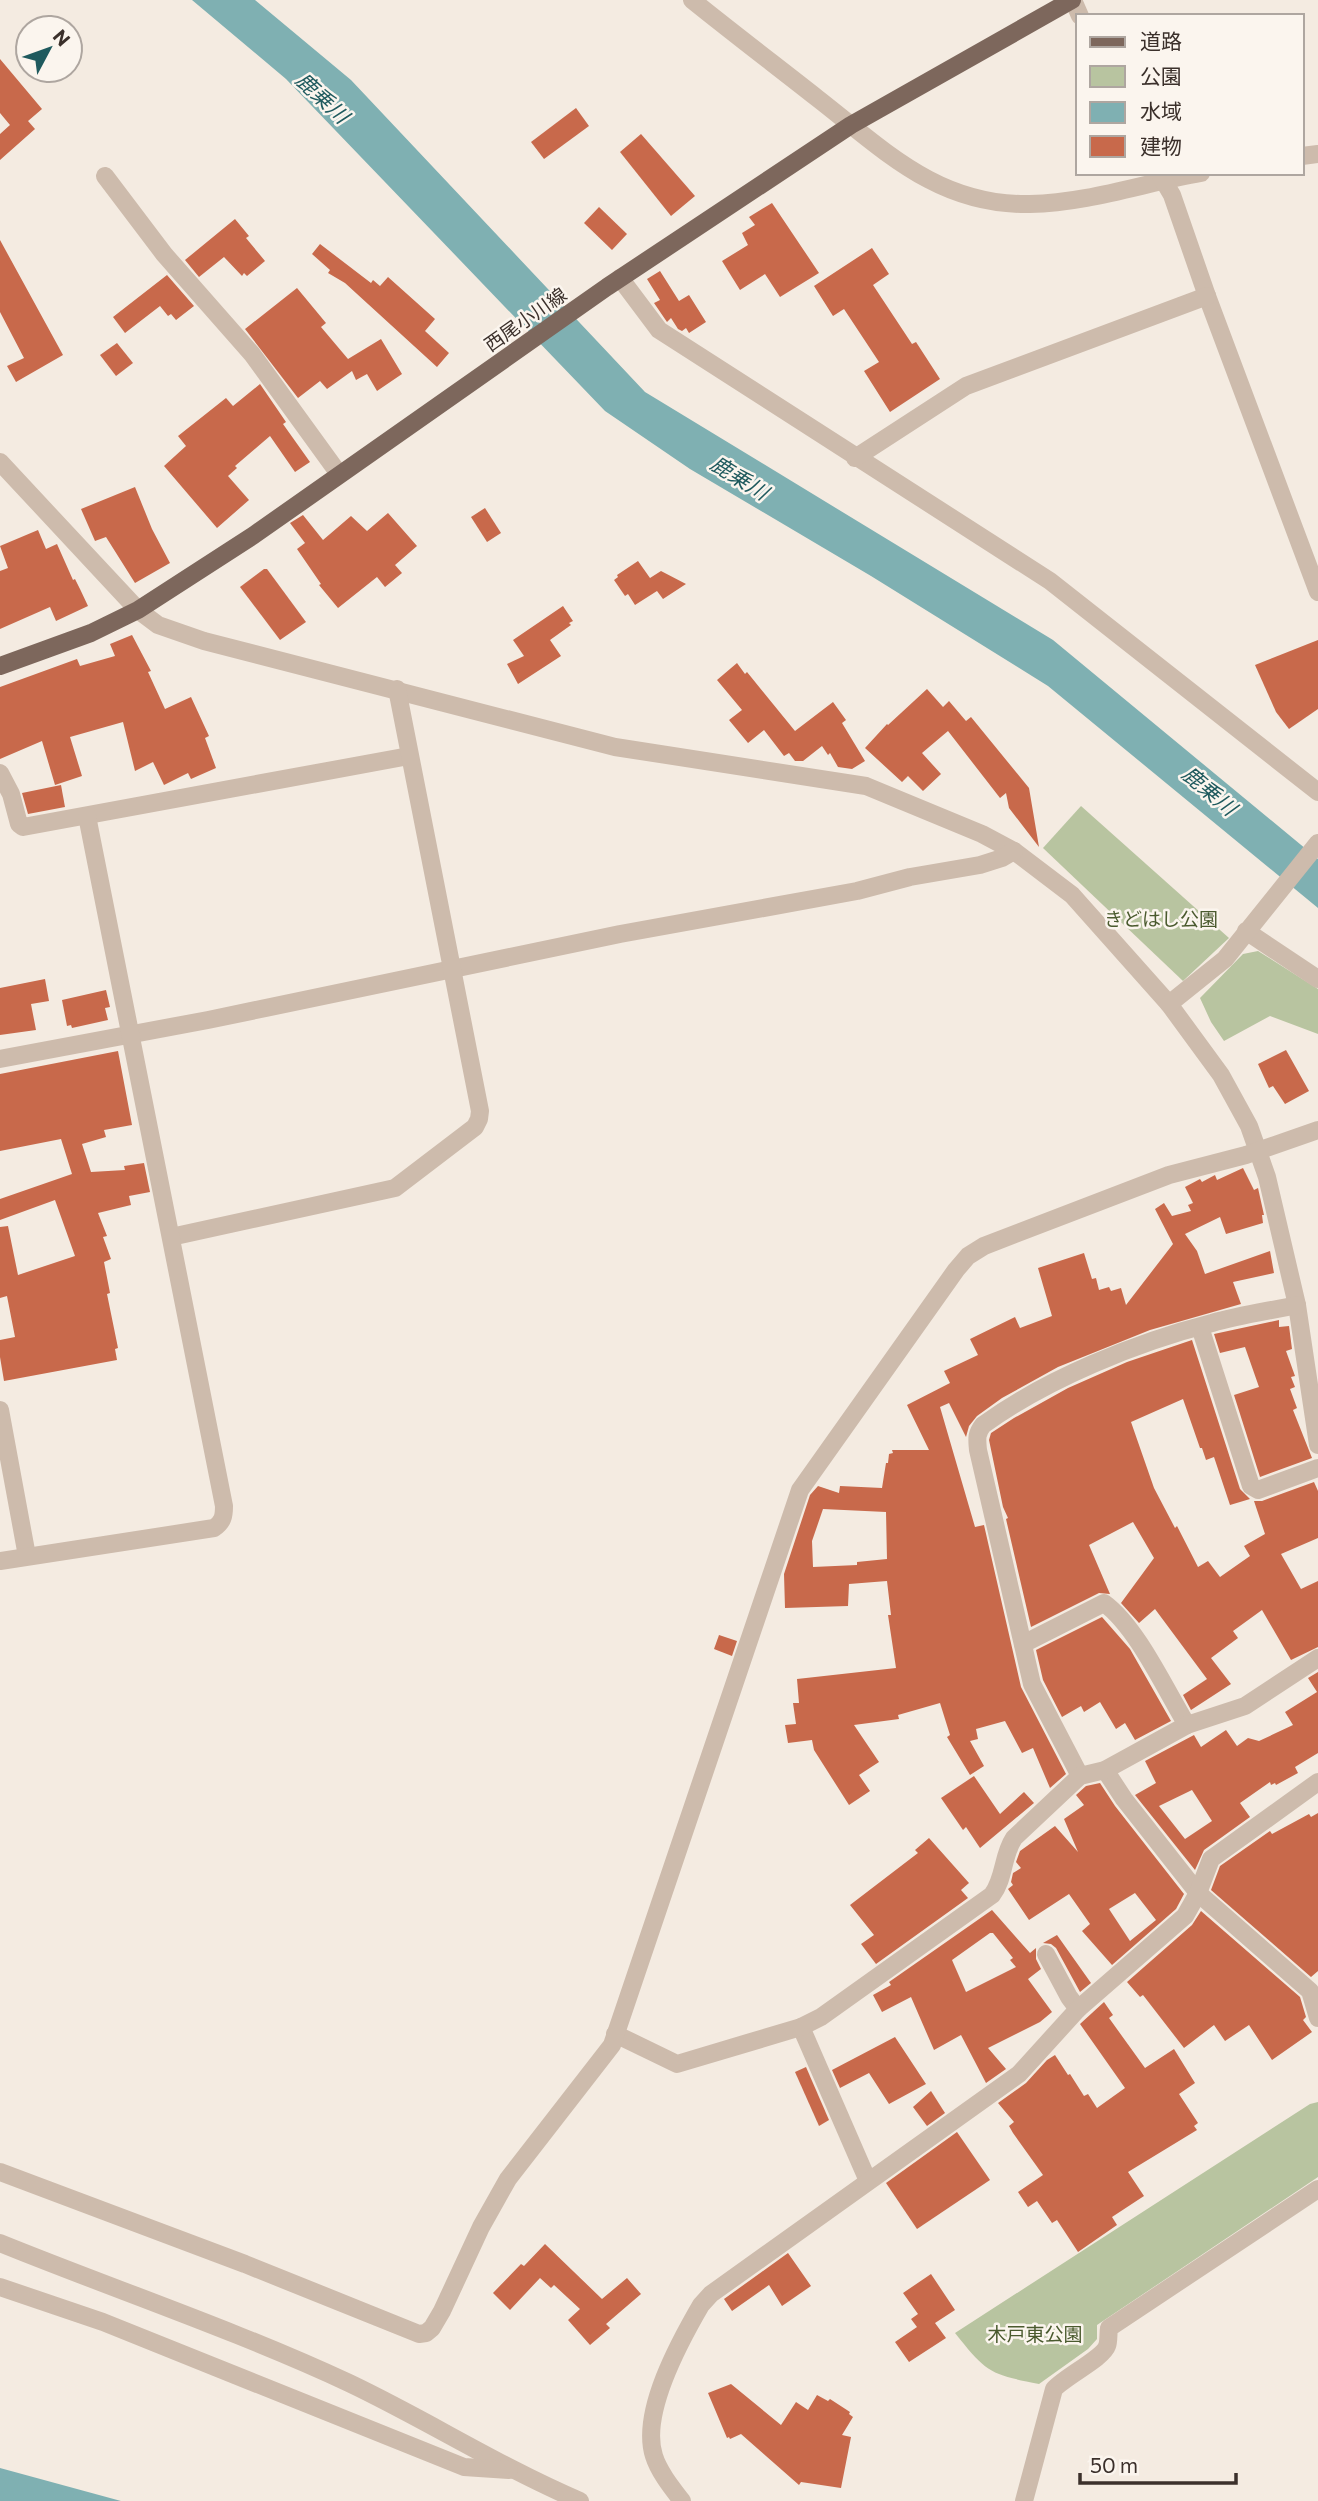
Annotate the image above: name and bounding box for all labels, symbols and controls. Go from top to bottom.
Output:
north arrow [14,14,84,84]
legend [1076,14,1304,175]
text: N [49,25,76,50]
text: 道路 [1140,28,1182,53]
text: 公園 [1140,63,1182,88]
water label: 鹿乗川 [291,66,356,129]
text: 水域 [1140,98,1182,123]
text: 建物 [1140,133,1182,158]
street label: 西尾小川線 [479,282,571,356]
water label: 鹿乗川 [707,450,775,505]
water label: 鹿乗川 [1178,760,1244,821]
park label: きどはし公園 [1104,907,1218,930]
park label: 木戸東公園 [987,2322,1083,2345]
scale bar [1080,2442,1236,2486]
text: 50 m [1090,2452,1138,2477]

